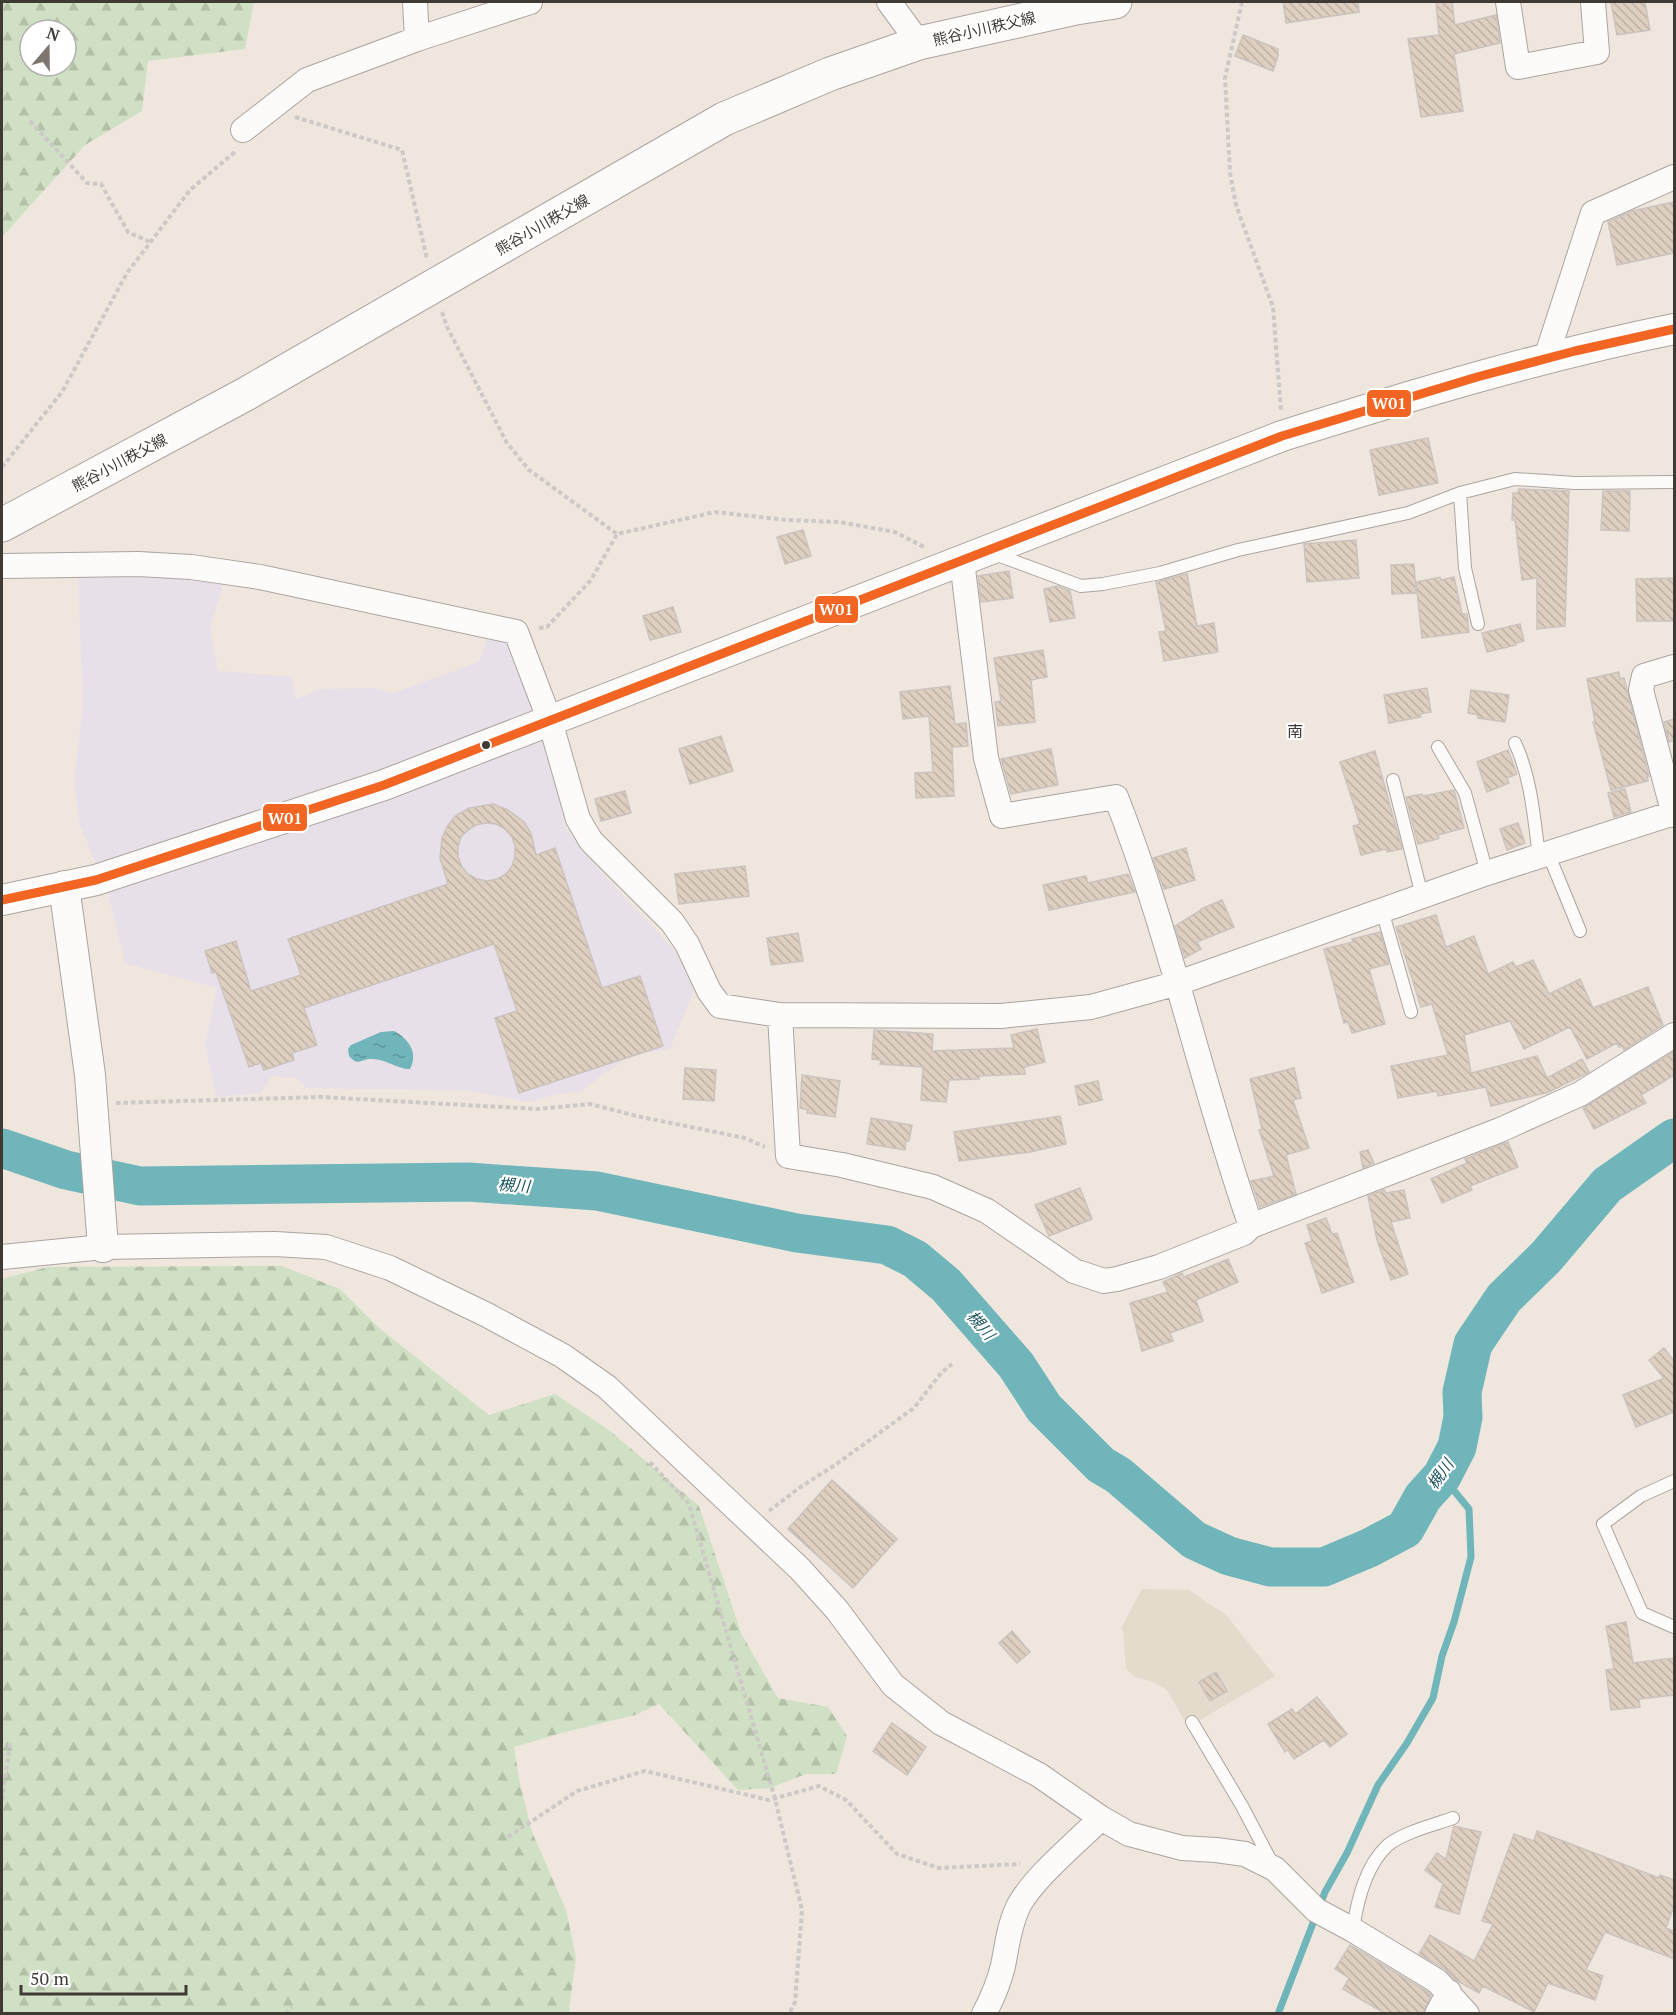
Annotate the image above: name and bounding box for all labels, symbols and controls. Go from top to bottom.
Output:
street label: 熊谷小川秩父線 [931,6,1037,50]
north arrow [18,18,78,78]
text: N [44,21,63,46]
street label: 熊谷小川秩父線 [492,189,592,259]
line badge: W01 [1366,389,1412,418]
text: W01 [1372,392,1406,414]
street label: 熊谷小川秩父線 [68,429,170,495]
line badge: W01 [814,595,859,624]
text: W01 [819,598,853,620]
district label: 南 [1287,720,1303,742]
unlabelled marker [480,739,492,751]
line badge: W01 [262,803,308,832]
text: W01 [268,807,302,829]
water label: 槻川 [497,1173,533,1197]
water label: 槻川 [962,1306,1001,1346]
water label: 槻川 [1422,1453,1459,1493]
scale bar [21,1958,186,1996]
text: 50 m [30,1966,70,1990]

